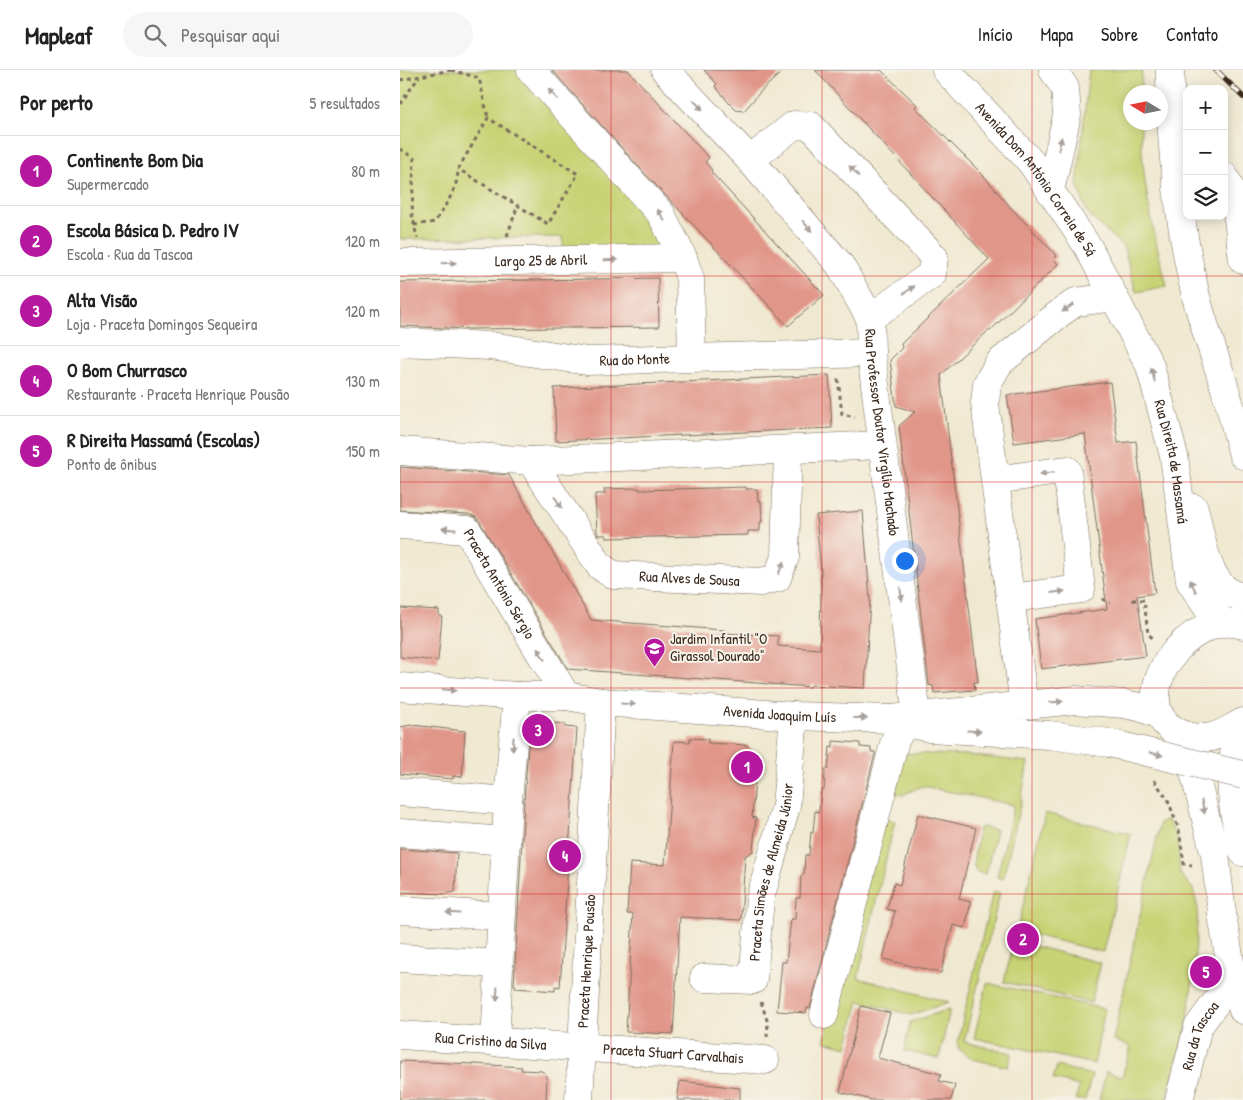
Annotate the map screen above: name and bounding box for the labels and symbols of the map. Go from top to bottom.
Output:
north arrow [1123,85,1168,130]
one-way arrow [547,88,559,100]
street label: Avenida Dom António Correia de Sá [971,97,1102,260]
one-way arrow [692,99,704,111]
one-way arrow [1056,136,1064,151]
one-way arrow [848,165,860,177]
one-way arrow [656,208,665,222]
one-way arrow [801,220,812,232]
street label: Largo 25 de Abril [495,249,587,271]
one-way arrow [603,256,619,264]
one-way arrow [441,258,457,266]
one-way arrow [902,285,916,295]
one-way arrow [1061,303,1074,313]
street label: Rua Professor Doutor Virgílio Machado [860,328,905,537]
street label: Rua do Monte [599,348,670,371]
one-way arrow [1148,368,1156,383]
street label: Rua Direita de Massamá [1149,397,1194,525]
one-way arrow [1039,469,1055,477]
one-way arrow [553,495,563,508]
one-way arrow [440,525,456,533]
street label: Praceta António Sérgio [459,525,541,643]
your location [892,548,918,574]
one-way arrow [777,561,785,576]
street label: Rua Alves de Sousa [639,565,740,591]
one-way arrow [1189,579,1197,593]
one-way arrow [897,587,905,603]
one-way arrow [1051,588,1067,596]
place label: Jardim Infantil "O Girassol Dourado" [670,628,767,666]
school or university icon: Jardim Infantil "O Girassol Dourado" [642,636,666,667]
one-way arrow [536,647,545,660]
one-way arrow [441,687,457,695]
one-way arrow [1049,698,1065,706]
one-way arrow [620,700,636,708]
street label: Avenida Joaquim Luís [723,700,837,727]
pin: 3 [522,711,554,749]
one-way arrow [852,714,868,722]
one-way arrow [966,727,982,735]
one-way arrow [509,737,517,753]
pin: 1 [731,748,763,786]
one-way arrow [1149,750,1164,758]
street label: Praceta Simões de Almeida Júnior [744,782,798,962]
one-way arrow [1199,799,1207,814]
pin: 4 [549,837,581,875]
street label: Praceta Henrique Pousão [572,894,600,1028]
one-way arrow [445,909,461,917]
pin: 2 [1007,920,1039,958]
pin: 5 [1190,953,1222,991]
one-way arrow [493,986,501,1002]
street label: Rua da Tascoa [1176,997,1224,1072]
street label: Rua Cristino da Silva [434,1026,547,1055]
street label: Praceta Stuart Carvalhais [602,1038,745,1069]

